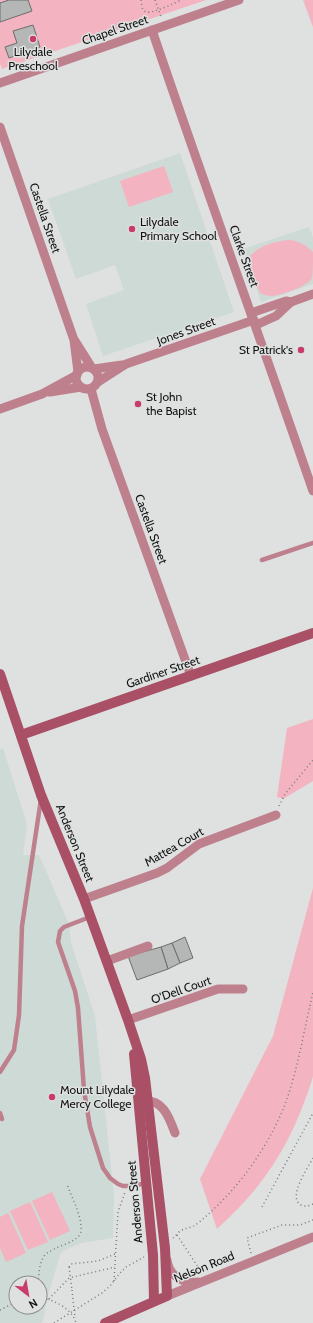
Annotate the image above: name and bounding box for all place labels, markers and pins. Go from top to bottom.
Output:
marker: Lilydale Preschool [28,34,38,44]
place label: Lilydale Preschool [8,44,58,73]
place label: Lilydale Primary School [140,214,217,243]
marker: Lilydale Primary School [127,224,137,234]
place label: St Patrick's [239,342,293,357]
marker: St Patrick's [296,345,306,355]
place label: St John the Bapist [146,389,197,418]
marker: St John the Bapist [133,399,143,409]
place label: Mount Lilydale Mercy College [60,1082,134,1111]
marker: Mount Lilydale Mercy College [47,1092,57,1102]

